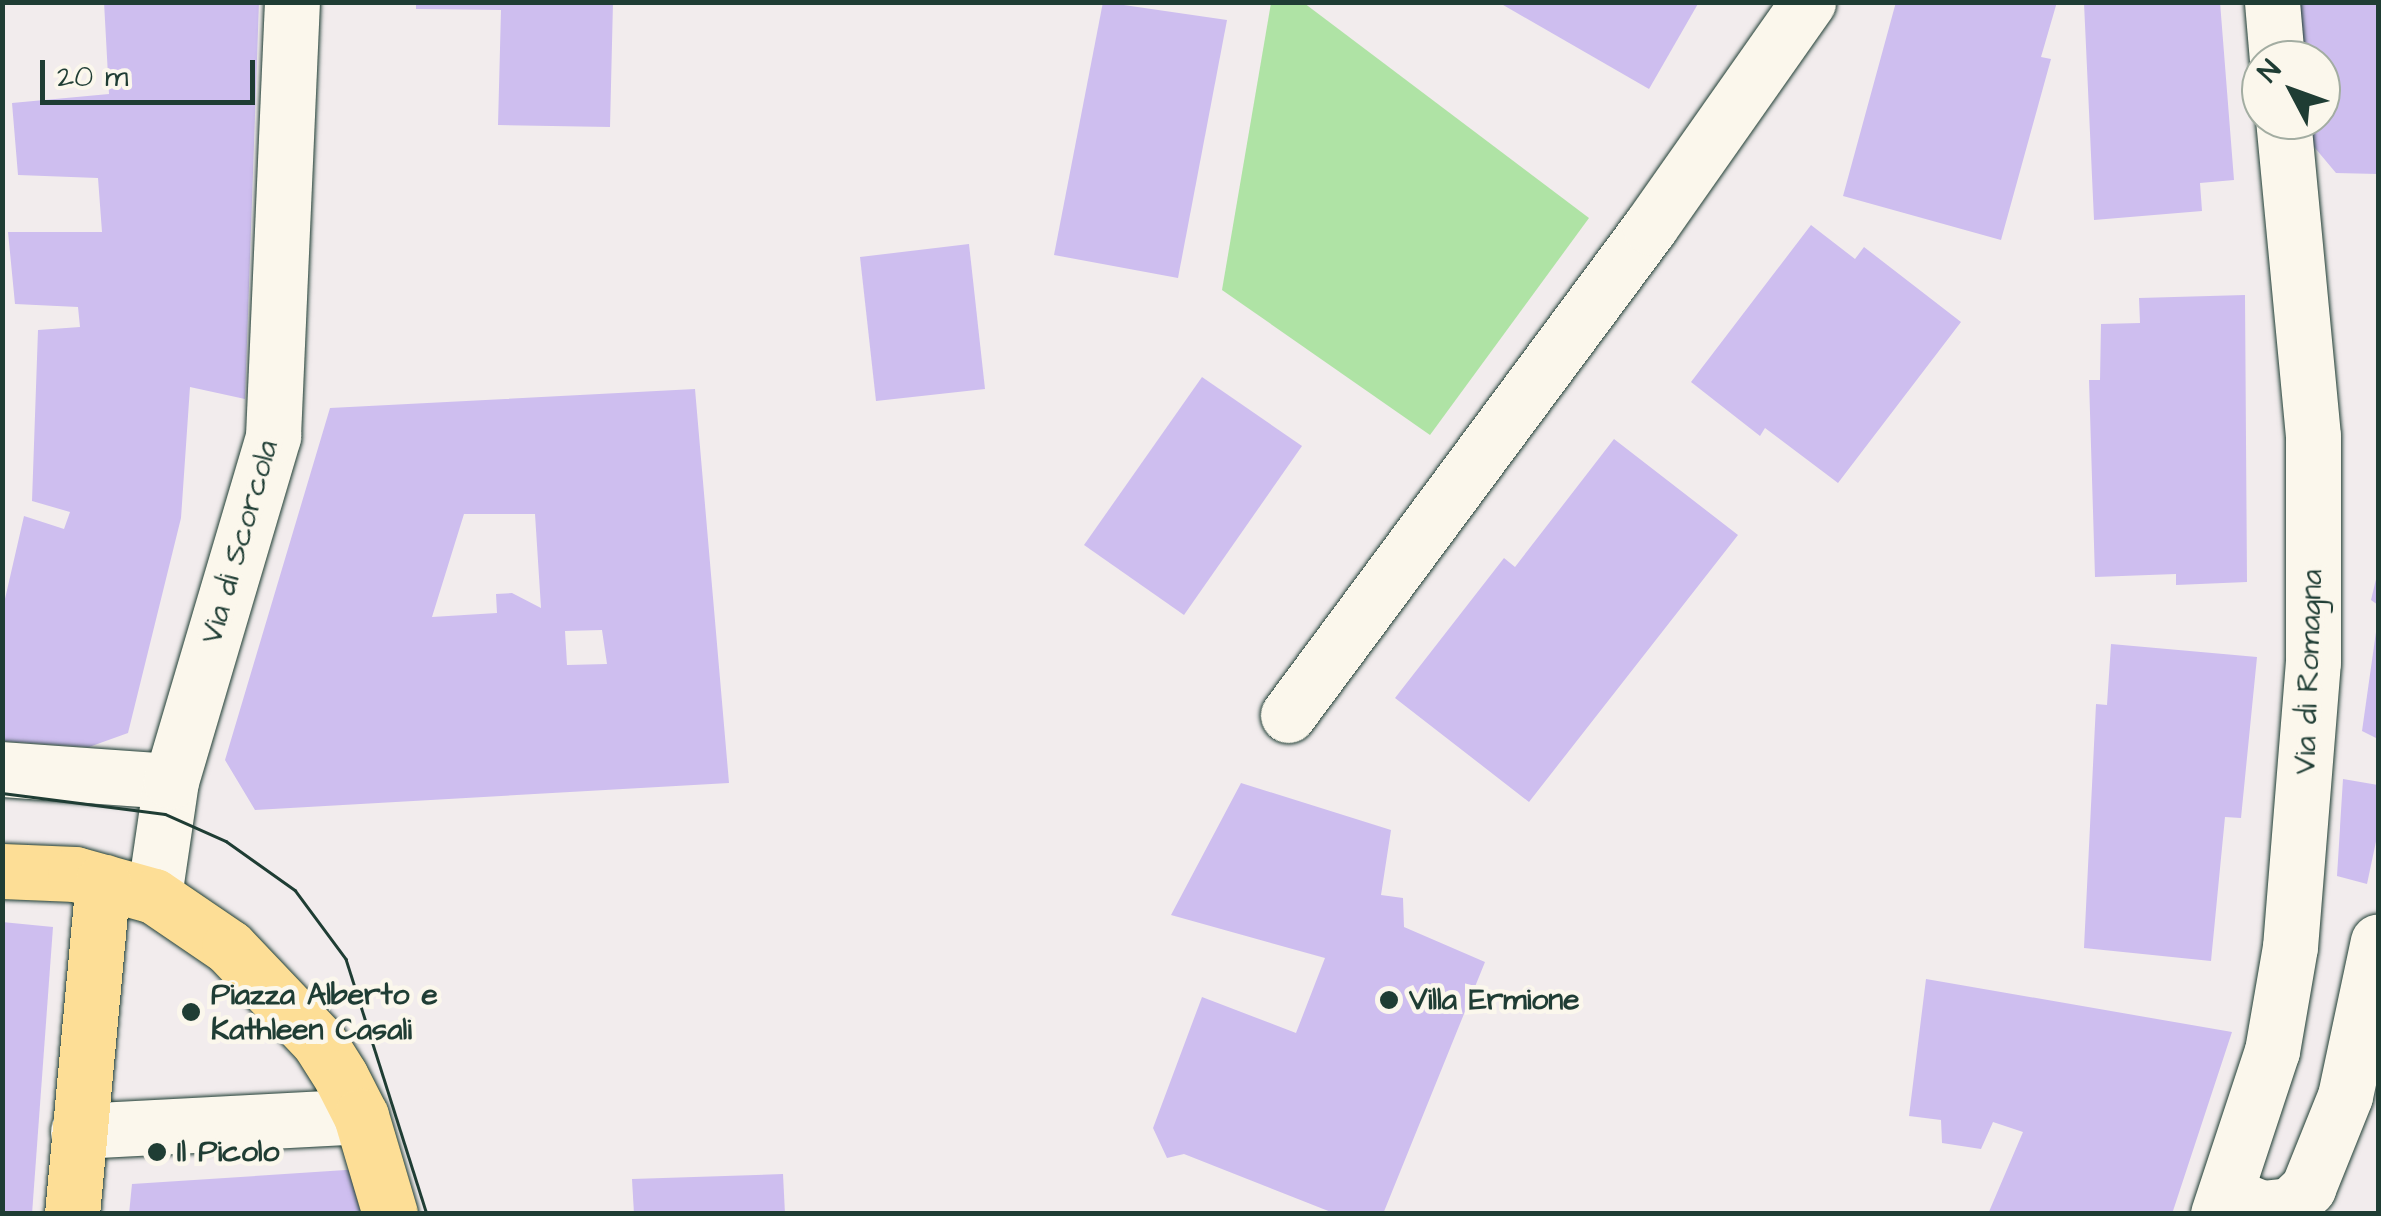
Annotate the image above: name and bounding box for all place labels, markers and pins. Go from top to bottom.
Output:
place label: Piazza Alberto e Kathleen Casali [211,977,438,1048]
place label: Villa Ermione [1409,982,1579,1018]
marker: Villa Ermione [1378,989,1400,1011]
marker: Piazza Alberto e Kathleen Casali [180,1001,202,1023]
place label: Il Picolo [177,1134,279,1170]
marker: Il Picolo [146,1141,168,1163]

